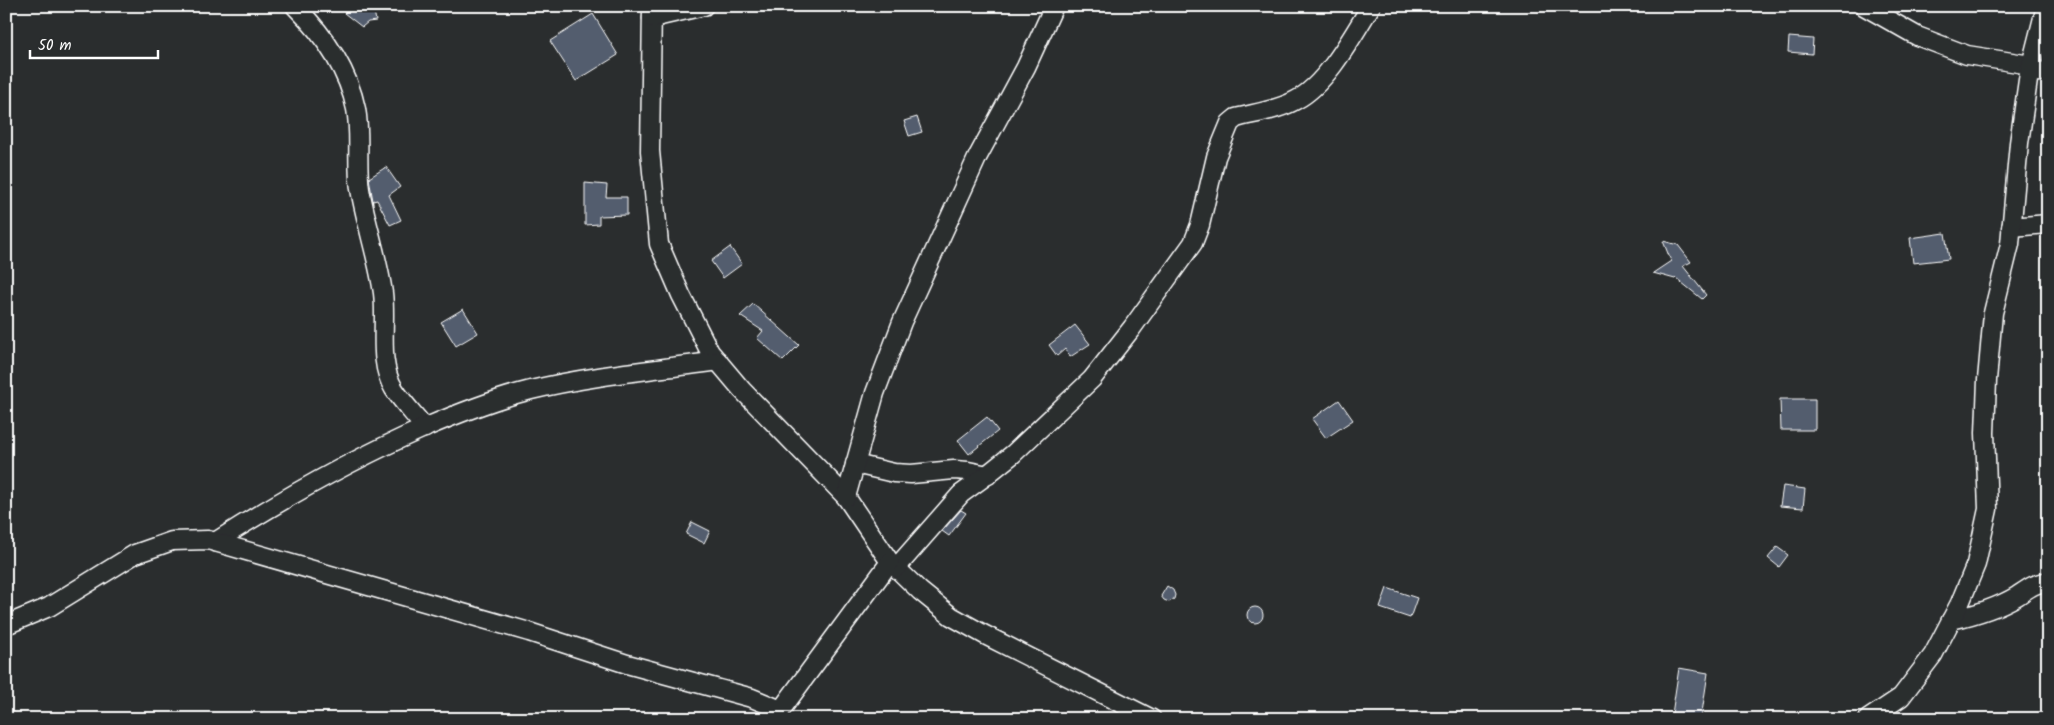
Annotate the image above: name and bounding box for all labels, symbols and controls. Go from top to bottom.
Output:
scale bar [30,28,158,60]
text: 50 m [38,34,72,58]

